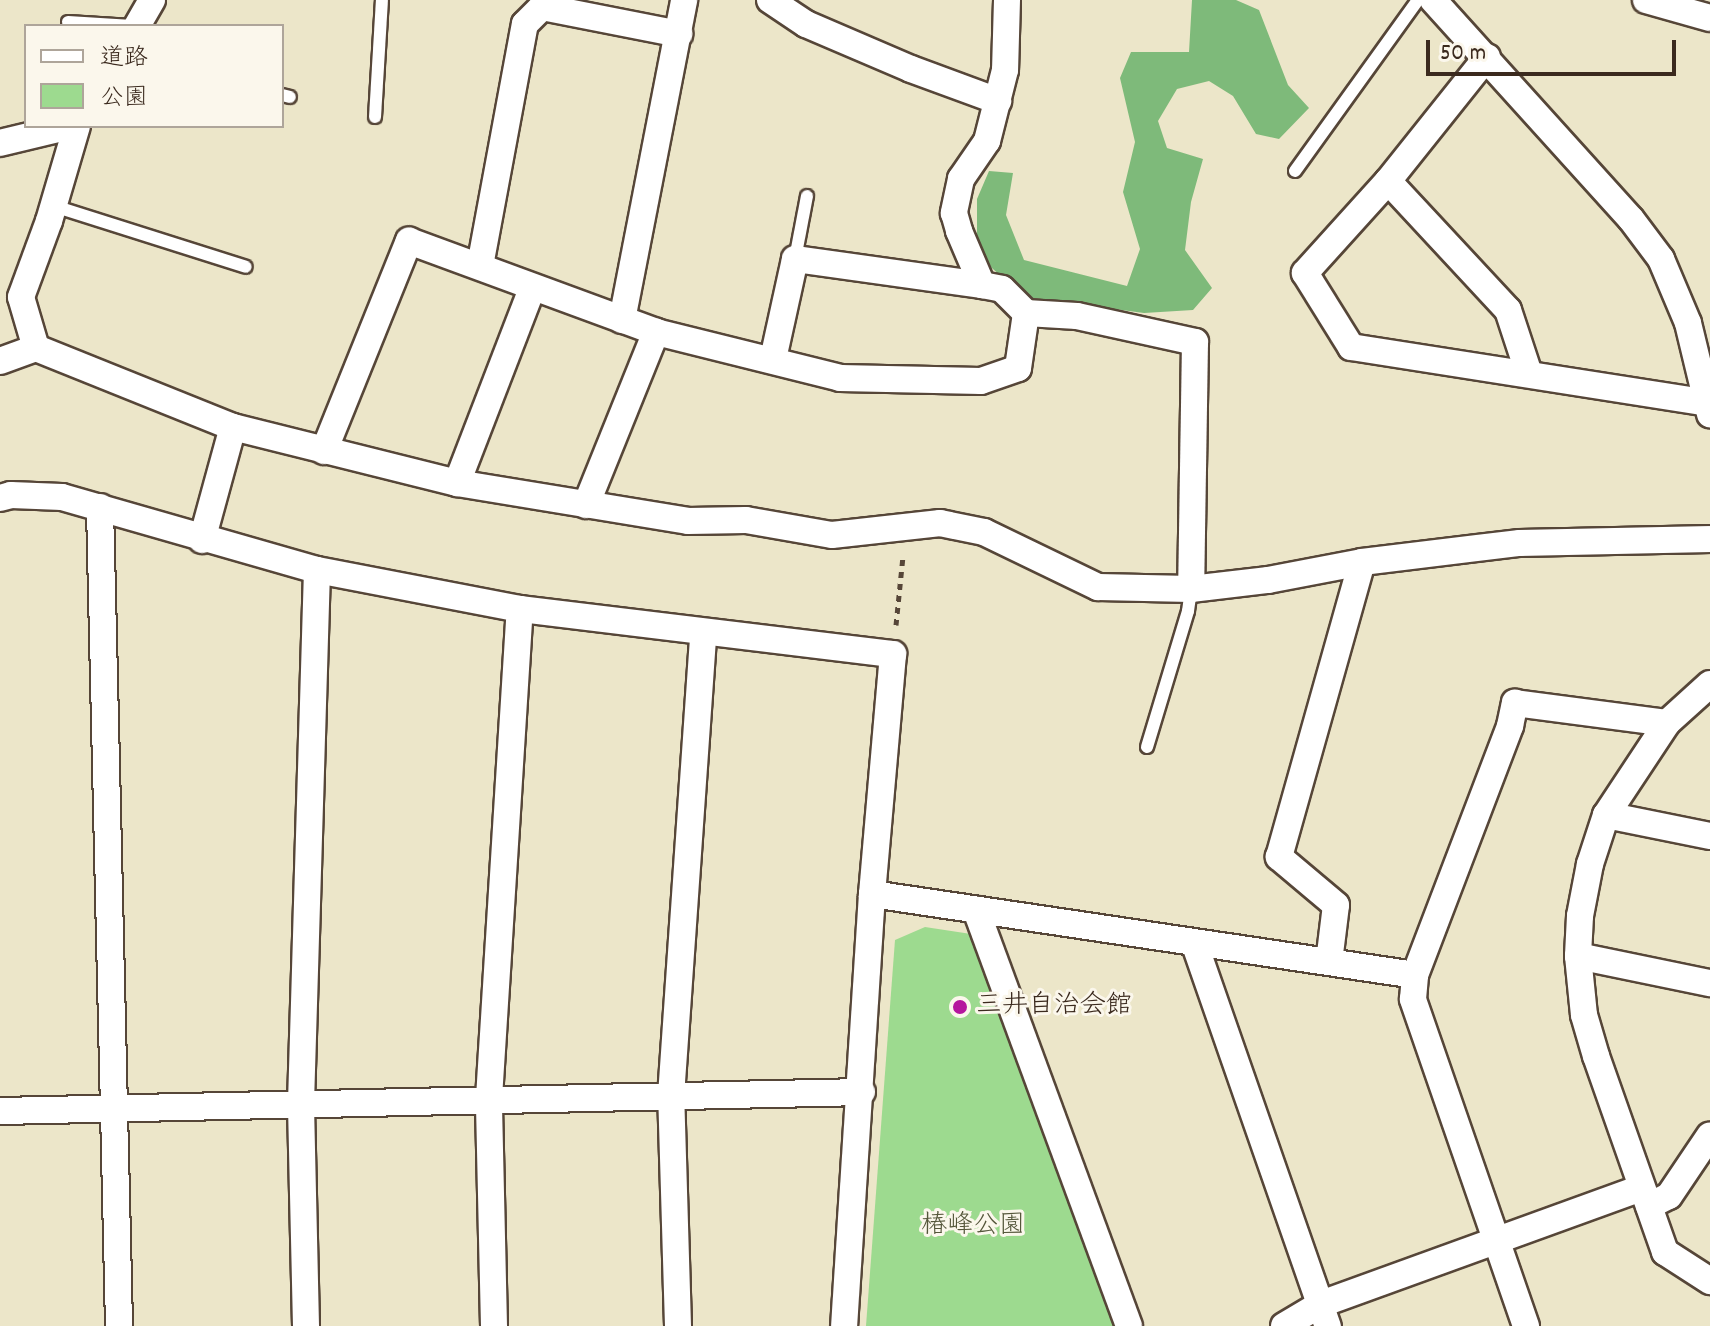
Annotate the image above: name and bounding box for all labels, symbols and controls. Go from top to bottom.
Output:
legend [24,24,284,128]
scale bar [1430,24,1680,74]
text: 50 m [1440,37,1486,71]
text: 道路 [100,42,148,76]
text: 公園 [100,82,148,116]
place label: 三井自治会館 [976,991,1132,1023]
marker: 三井自治会館 [951,998,969,1016]
park label: 椿峰公園 [921,1211,1025,1243]

